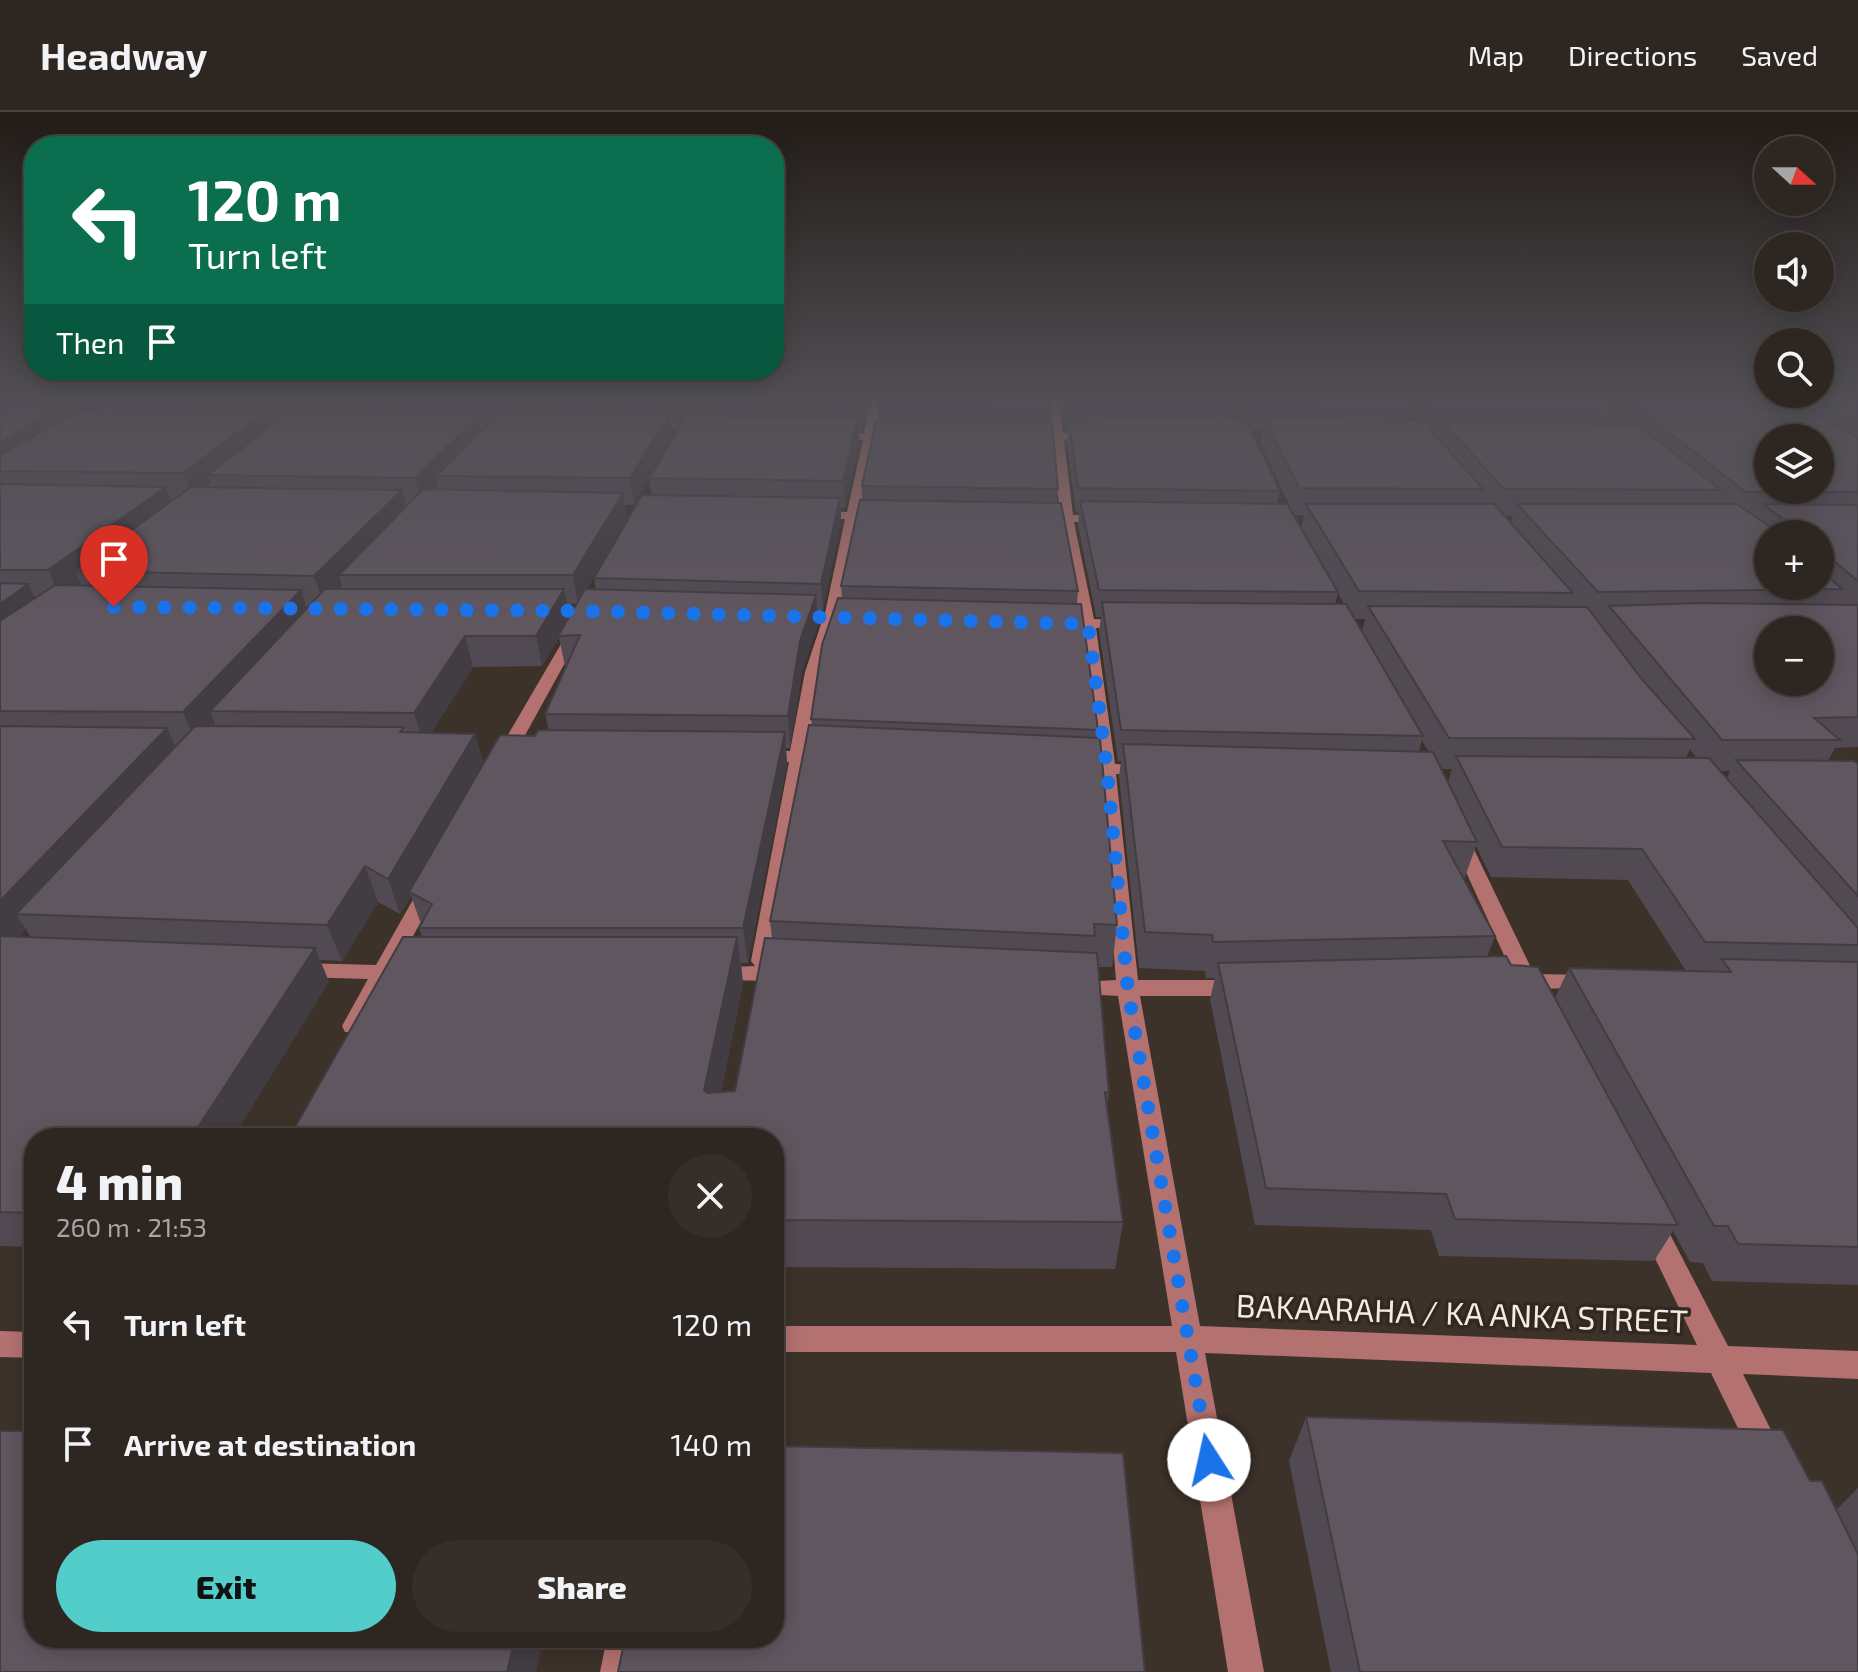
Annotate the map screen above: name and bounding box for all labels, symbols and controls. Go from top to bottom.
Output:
text: Headway [40,32,207,78]
text: Map [1468,38,1524,72]
text: Directions [1568,38,1697,72]
text: Saved [1741,38,1818,72]
north arrow [1754,136,1834,216]
map controls [1754,136,1834,696]
text: 120 m [188,165,342,232]
icon: left [56,168,160,272]
button: sound [1754,232,1834,312]
text: Turn left [188,233,327,276]
icon: arrive [140,320,184,364]
text: Then [56,324,124,360]
button: search [1754,328,1834,408]
button: layers [1754,424,1834,504]
button: + [1754,520,1834,600]
pin [80,525,148,607]
icon: arrive [92,537,136,581]
button: − [1754,616,1834,696]
text: 4 min [56,1152,183,1210]
button: close [668,1154,752,1238]
text: 260 m · 21:53 [56,1211,207,1242]
street label: BAKAARAHA / KA ANKA STREET [1235,1285,1689,1339]
icon: left [56,1302,100,1346]
text: Turn left [124,1306,246,1342]
text: 120 m [672,1306,752,1342]
position arrow [1167,1418,1251,1502]
icon: arrive [56,1422,100,1466]
text: Arrive at destination [124,1426,416,1462]
text: 140 m [671,1426,752,1462]
button: Exit [56,1540,396,1632]
button: Share [412,1540,752,1632]

